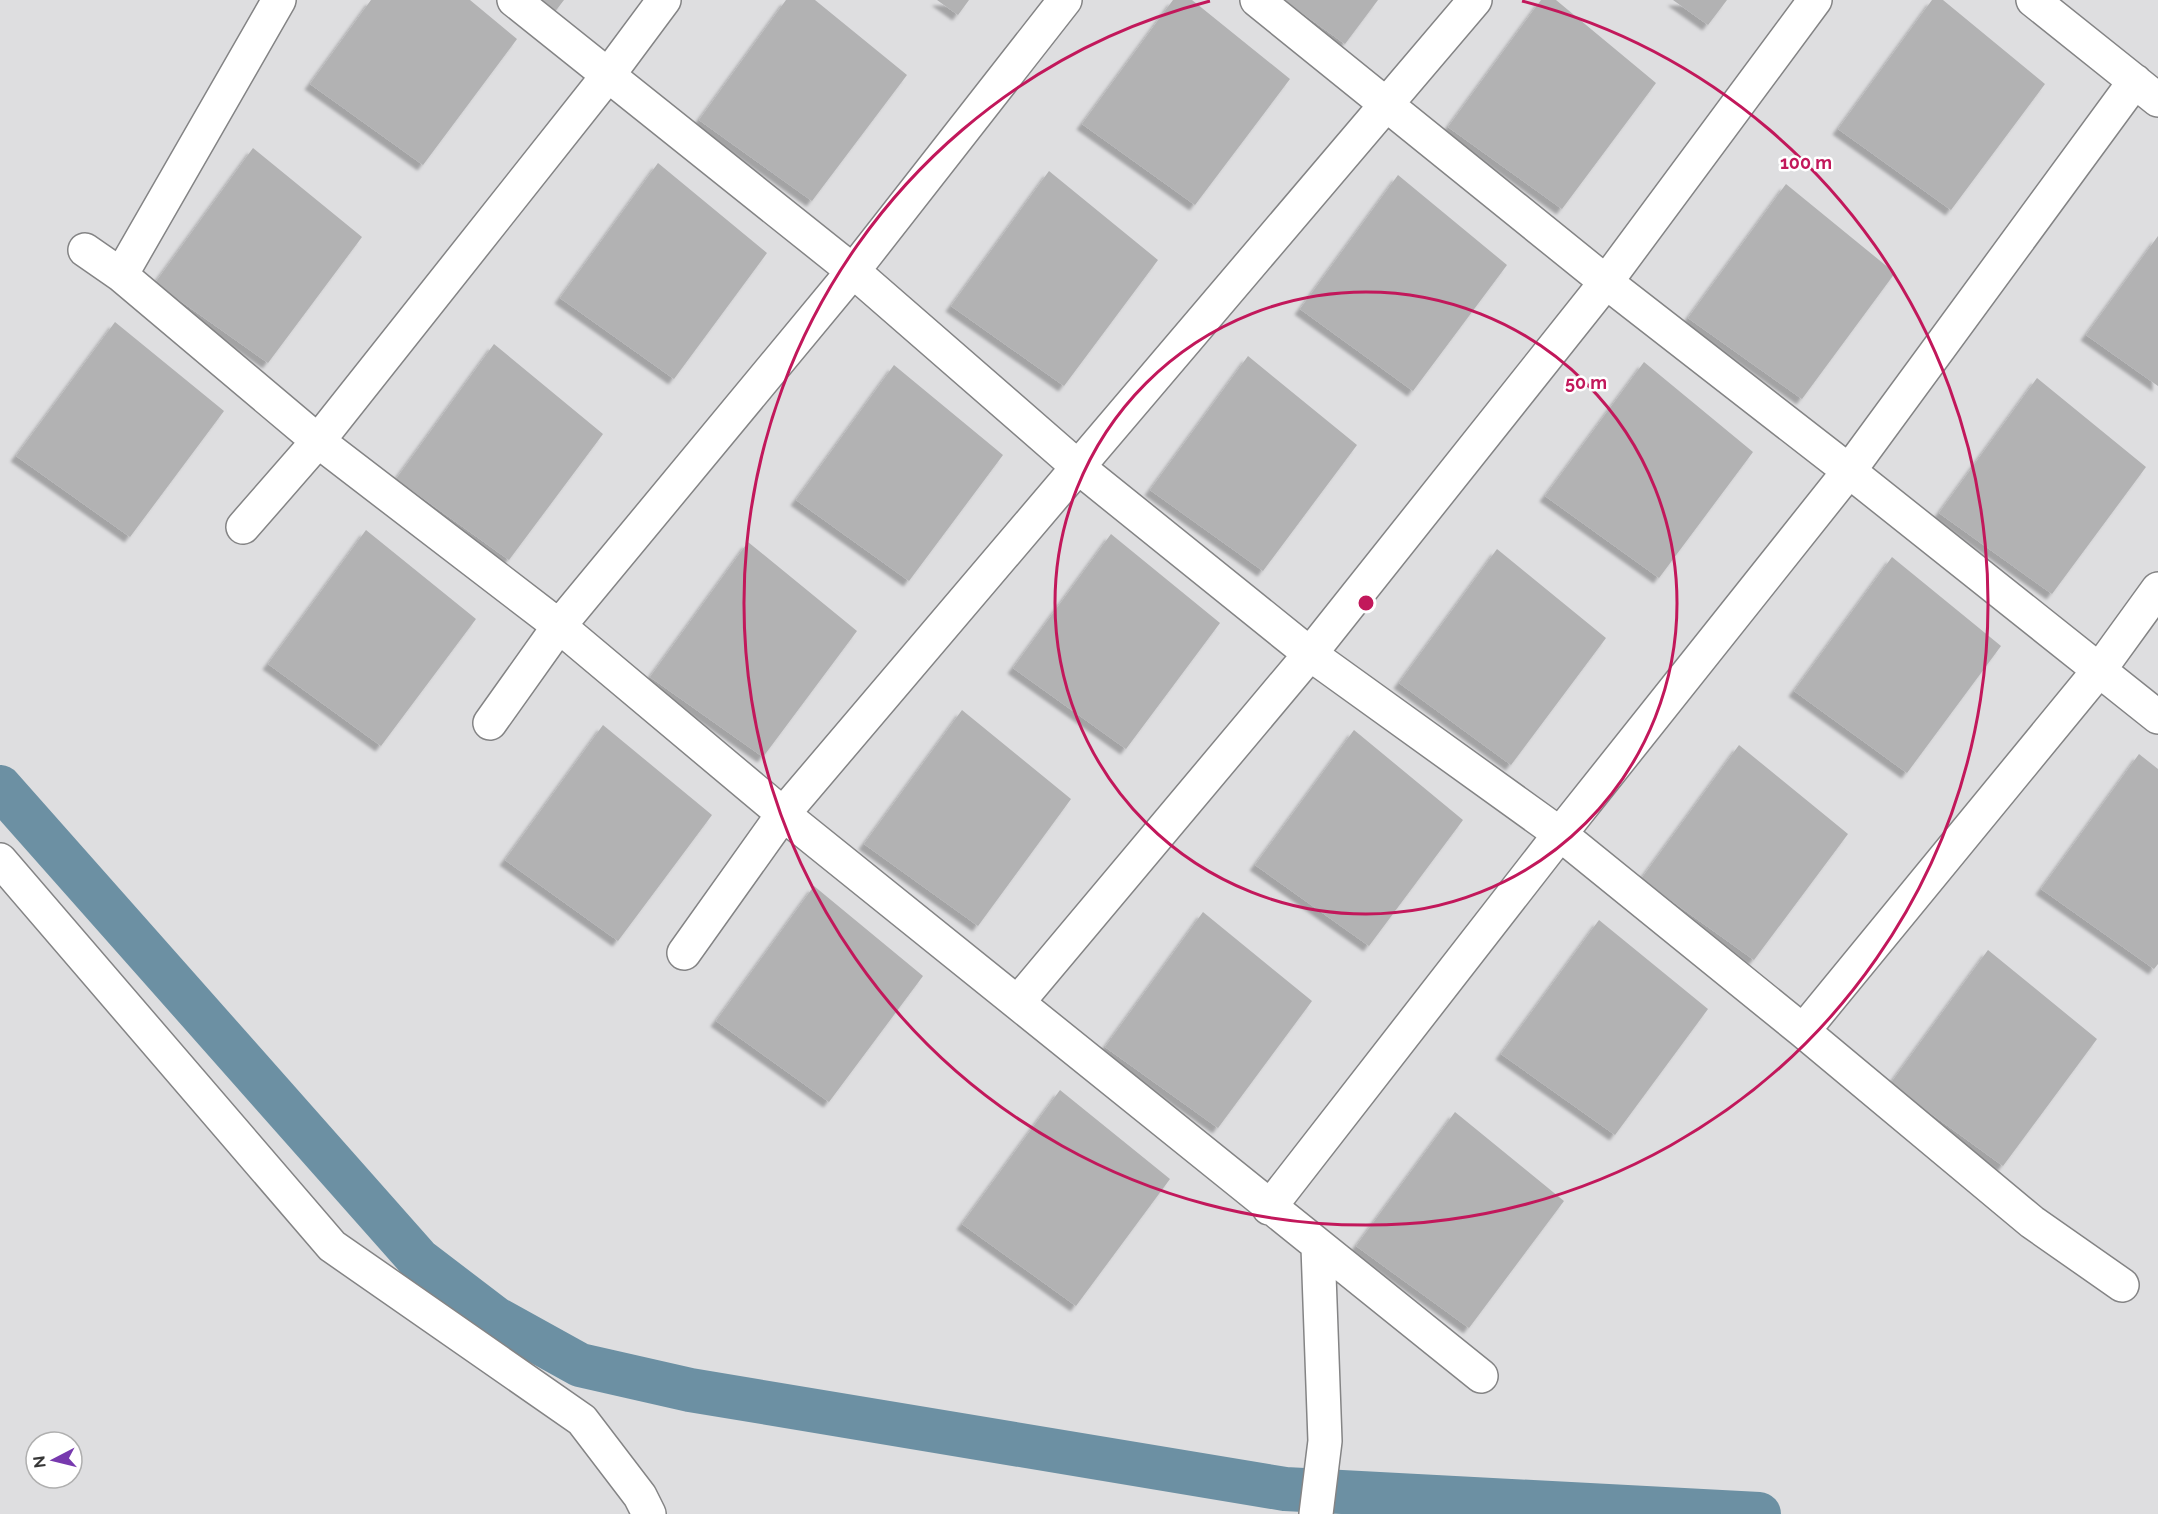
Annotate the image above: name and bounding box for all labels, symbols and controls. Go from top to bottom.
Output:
text: 100 m [1780,152,1832,173]
text: 50 m [1565,372,1607,393]
centre of rings [1356,593,1376,613]
north arrow [24,1430,84,1490]
text: N [29,1455,50,1469]

